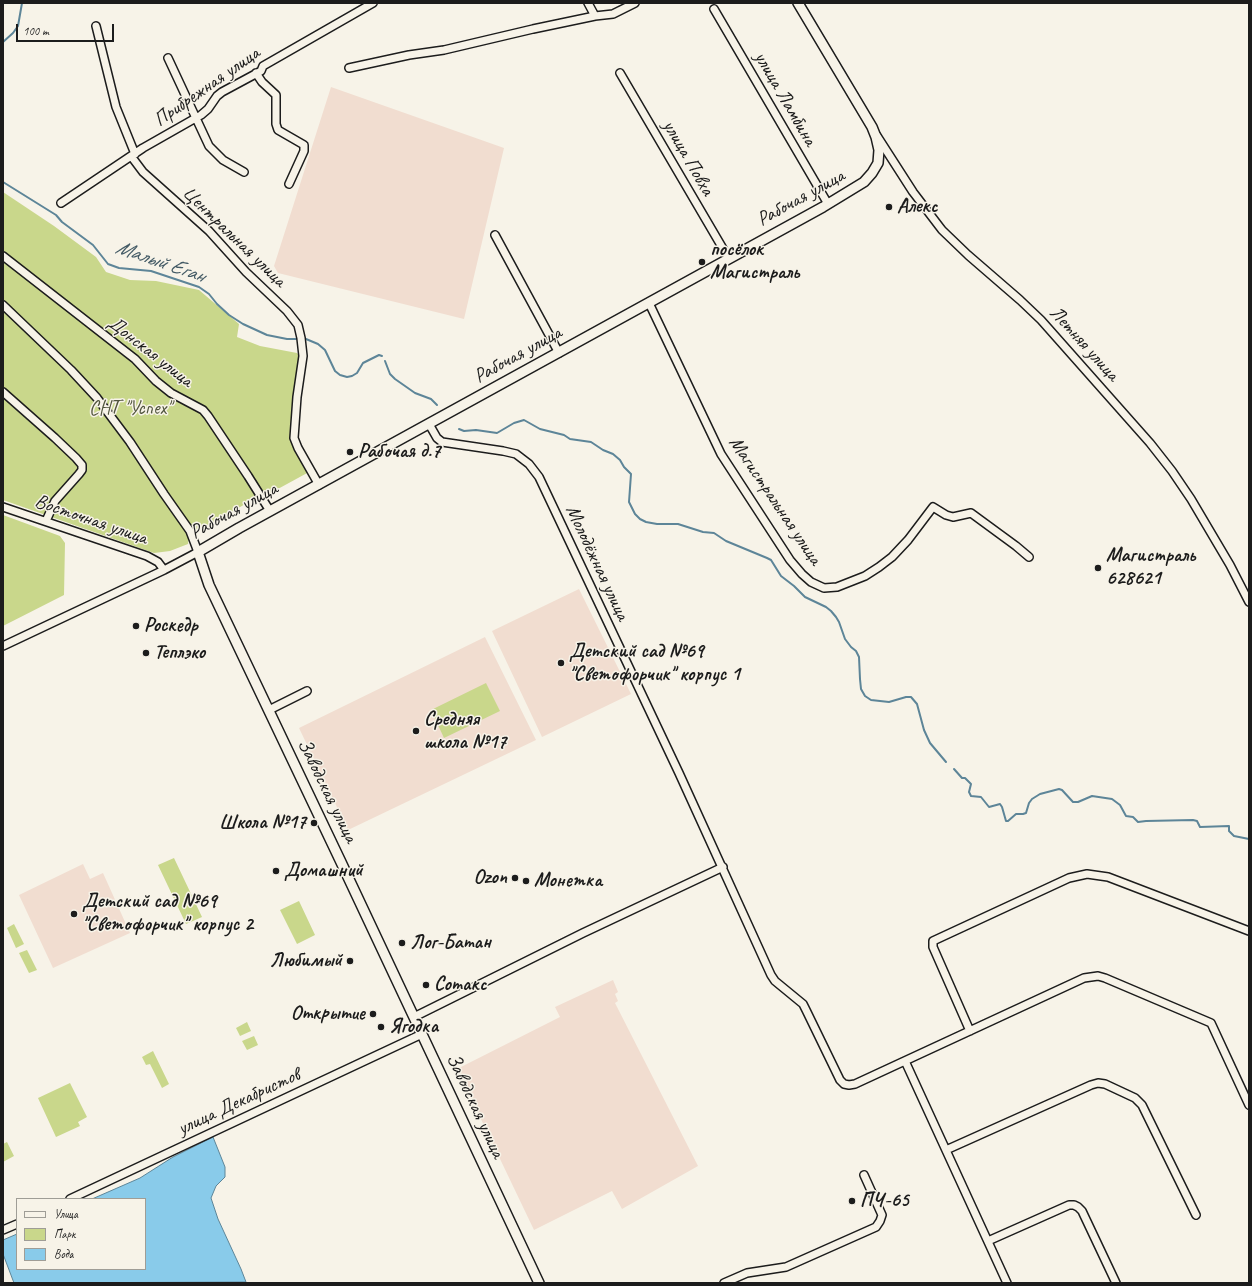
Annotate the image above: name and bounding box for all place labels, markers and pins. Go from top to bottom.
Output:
place label: Алекс [897,195,938,219]
marker: Алекс [884,202,894,212]
place label: посёлок Магистраль [710,238,799,285]
marker: посёлок Магистраль [697,257,707,267]
place label: Рабочая д.7 [358,440,440,464]
marker: Рабочая д.7 [345,447,355,457]
place label: Магистраль 628621 [1106,544,1195,591]
marker: Магистраль 628621 [1093,563,1103,573]
place label: Роскедр [144,614,198,638]
marker: Роскедр [131,621,141,631]
place label: Детский сад №69 "Светофорчик" корпус 1 [569,640,740,687]
place label: Теплэко [154,641,205,665]
marker: Теплэко [141,648,151,658]
marker: Детский сад №69 "Светофорчик" корпус 1 [556,658,566,668]
place label: Средняя школа №17 [424,708,506,755]
marker: Средняя школа №17 [411,726,421,736]
place label: Школа №17 [219,811,306,835]
marker: Школа №17 [309,818,319,828]
place label: Домашний [284,859,363,883]
marker: Домашний [271,866,281,876]
place label: Ozon [474,866,507,890]
place label: Монетка [534,869,602,893]
marker: Ozon [510,873,520,883]
marker: Монетка [521,876,531,886]
place label: Детский сад №69 "Светофорчик" корпус 2 [82,890,253,937]
marker: Детский сад №69 "Светофорчик" корпус 2 [69,909,79,919]
place label: Лог-Батан [410,931,491,955]
marker: Лог-Батан [397,938,407,948]
place label: Любимый [270,949,342,973]
marker: Любимый [345,956,355,966]
place label: Сотакс [434,973,487,997]
marker: Сотакс [421,980,431,990]
place label: Открытие [291,1002,365,1026]
marker: Открытие [368,1009,378,1019]
place label: Ягодка [389,1015,438,1039]
marker: Ягодка [376,1022,386,1032]
place label: ПЧ-65 [860,1189,909,1213]
marker: ПЧ-65 [847,1196,857,1206]

